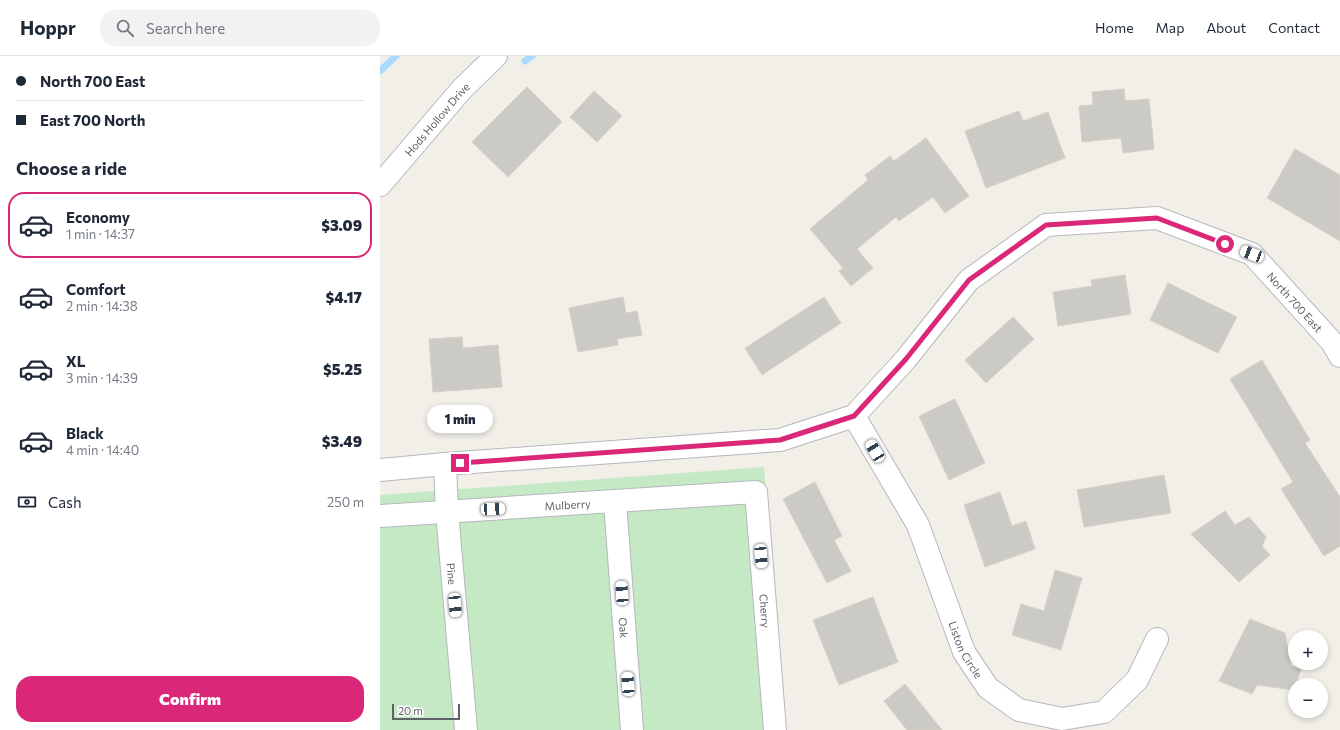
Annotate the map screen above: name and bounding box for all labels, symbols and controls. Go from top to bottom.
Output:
search box [100,10,380,46]
text: Hoppr [20,16,76,39]
icon: search [114,17,136,39]
text: Search here [146,19,225,37]
text: Home [1095,19,1134,36]
text: Map [1156,19,1184,36]
text: About [1206,19,1246,36]
text: Contact [1268,19,1320,36]
text: North 700 East [40,72,145,90]
street label: Hods Hollow Drive [401,79,472,158]
text: East 700 North [40,111,145,129]
text: Choose a ride [16,157,127,179]
icon: car [18,207,54,243]
text: Economy [66,208,130,226]
text: $3.09 [321,216,362,234]
text: 1 min · 14:37 [66,226,135,242]
route start [1216,235,1234,253]
car [1239,244,1265,264]
street label: North 700 East [1265,269,1326,335]
icon: car [18,279,54,315]
text: Comfort [66,280,126,298]
text: $4.17 [325,288,362,306]
text: 2 min · 14:38 [66,298,138,314]
icon: car [18,351,54,387]
text: XL [66,352,85,370]
text: $5.25 [323,360,362,378]
text: 3 min · 14:39 [66,370,138,386]
callout: 1 min [427,405,493,433]
text: 1 min [444,411,476,427]
icon: car [18,423,54,459]
text: Black [66,424,104,442]
text: $3.49 [322,432,362,450]
car [864,438,886,464]
text: 4 min · 14:40 [66,442,139,458]
route end [451,454,469,472]
icon: cash [16,491,38,513]
text: Cash [48,493,82,511]
text: 250 m [327,494,364,510]
street label: Mulberry [544,496,591,512]
car [481,502,505,516]
car [754,544,768,568]
street label: Pine [445,562,460,585]
car [615,581,629,605]
car [448,593,462,617]
street label: Cherry [758,593,773,629]
street label: Oak [617,617,632,639]
street label: Liston Circle [947,619,986,680]
map controls [1288,630,1328,718]
button: + [1288,630,1328,670]
car [621,672,635,696]
button: Confirm [16,676,364,722]
button: − [1288,678,1328,718]
scale bar [392,702,460,721]
text: 20 m [398,704,423,717]

